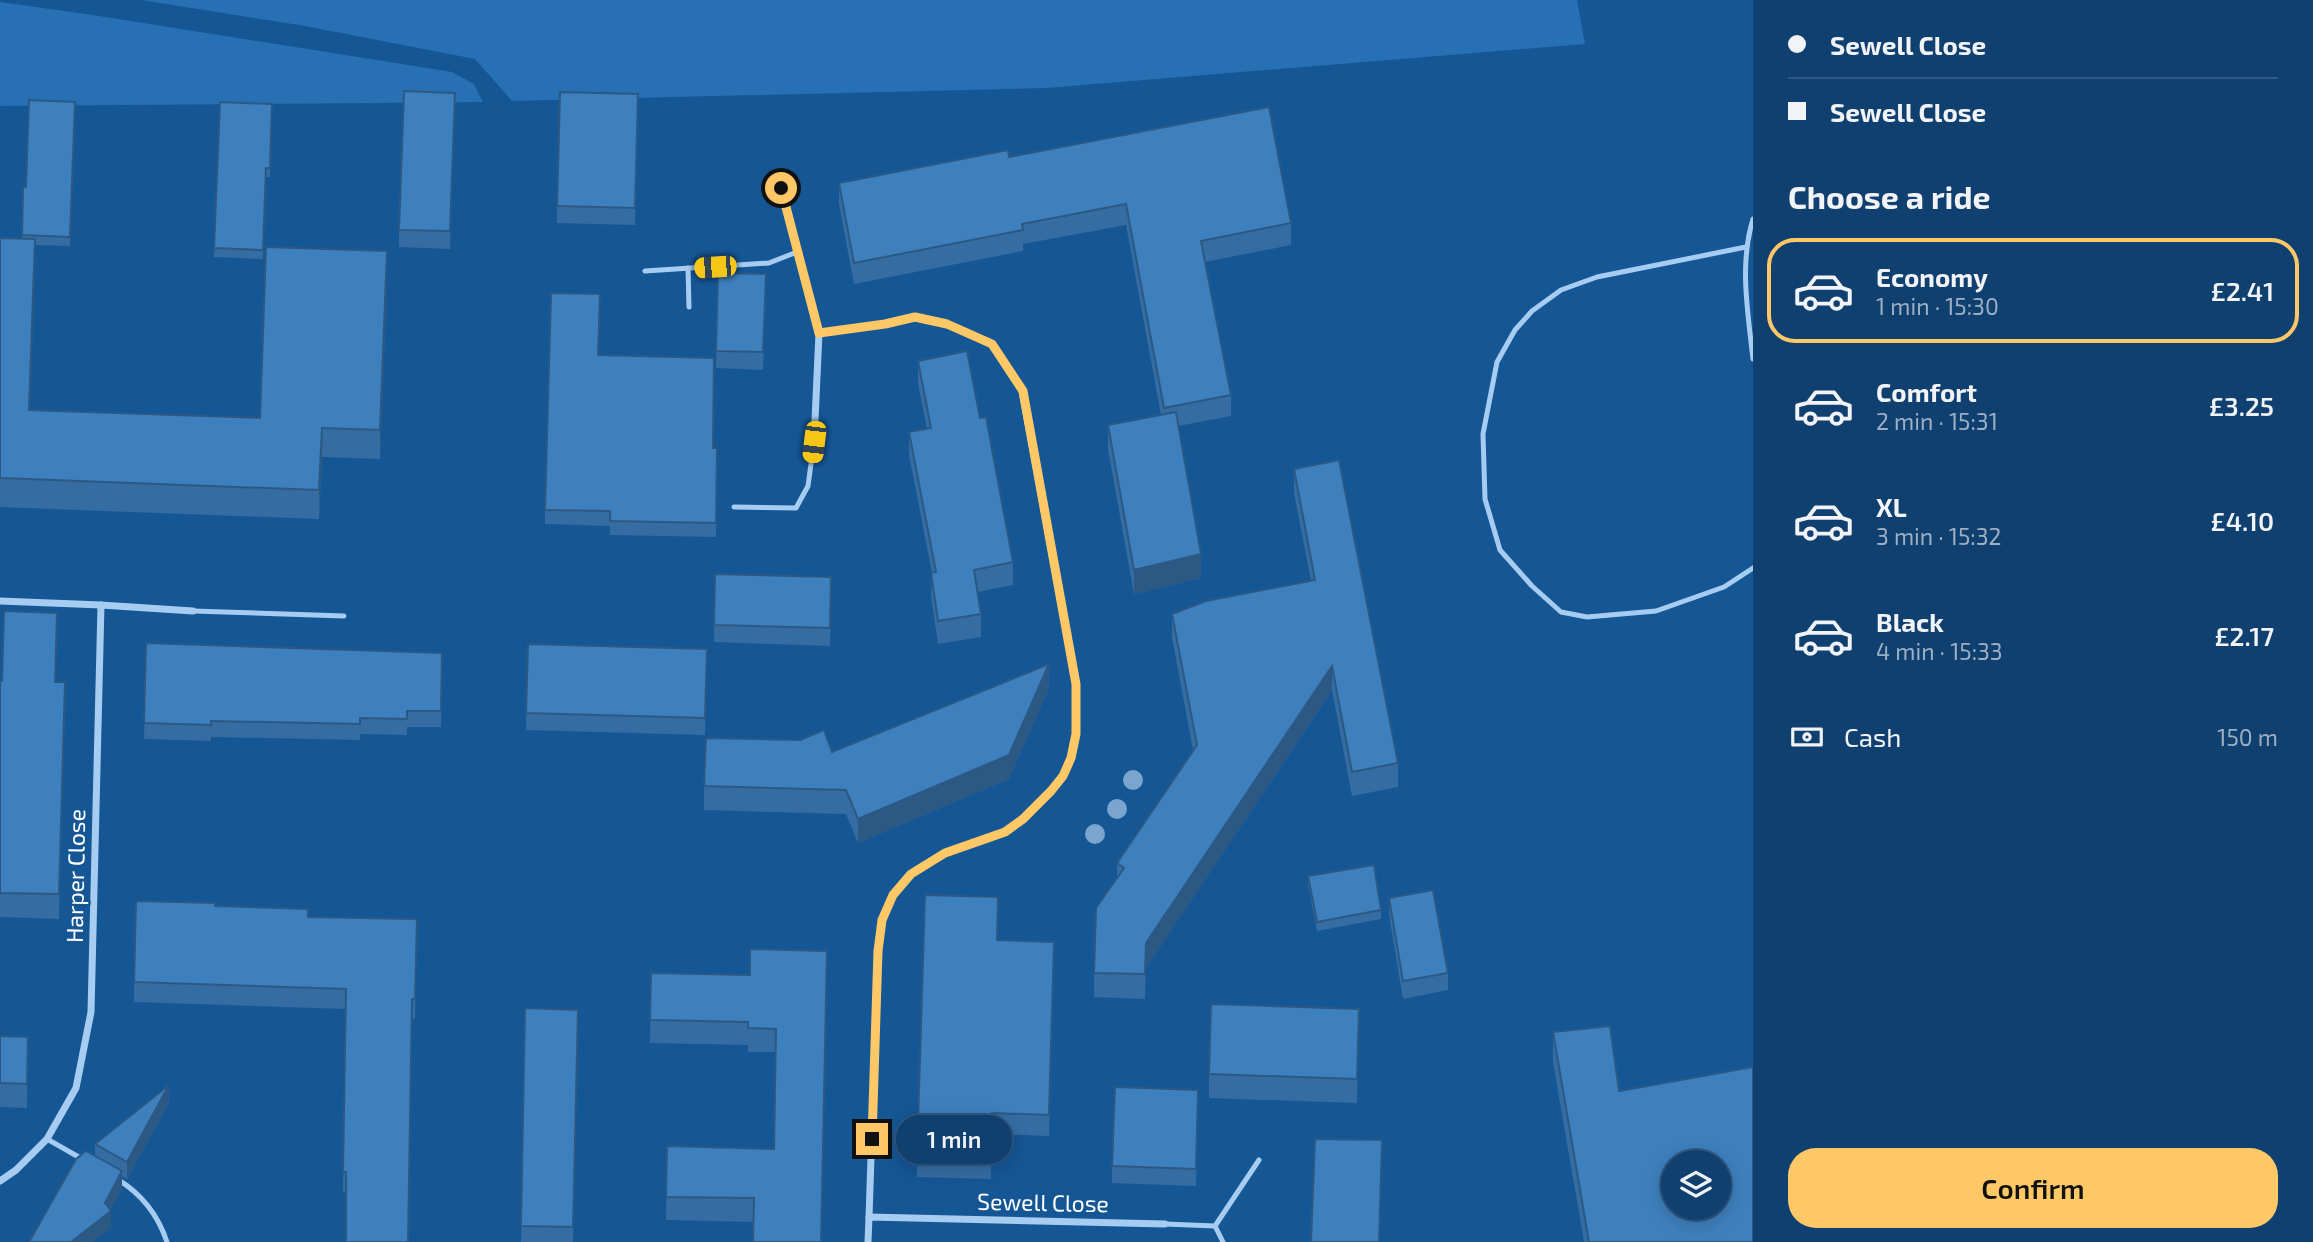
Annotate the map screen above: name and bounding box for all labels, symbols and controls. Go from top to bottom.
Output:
text: Sewell Close [1830,29,1986,60]
text: Sewell Close [1830,96,1986,127]
route start [765,172,797,204]
text: Choose a ride [1788,177,1991,215]
car [694,255,737,279]
icon: car [1792,259,1855,322]
text: Economy [1876,261,1988,292]
text: £2.41 [2211,275,2274,306]
text: 1 min · 15:30 [1876,292,1999,320]
icon: car [1792,374,1855,437]
text: Comfort [1876,376,1977,407]
text: £3.25 [2209,390,2274,421]
text: 2 min · 15:31 [1876,407,1998,435]
car [802,420,827,464]
icon: car [1792,489,1855,552]
text: XL [1876,491,1907,522]
text: £4.10 [2211,505,2274,536]
text: 3 min · 15:32 [1876,522,2001,550]
icon: car [1792,604,1855,667]
text: Black [1876,606,1944,637]
text: £2.17 [2215,620,2274,651]
text: 4 min · 15:33 [1876,637,2003,665]
icon: cash [1788,718,1826,756]
text: Cash [1844,721,1901,752]
text: 150 m [2217,723,2278,751]
street label: Harper Close [60,809,90,943]
callout: 1 min [896,1114,1012,1164]
route end [856,1123,888,1155]
text: 1 min [927,1125,981,1153]
button: Confirm [1788,1148,2278,1228]
map controls [1661,1150,1731,1220]
button: layers [1661,1150,1731,1220]
street label: Sewell Close [977,1187,1109,1217]

